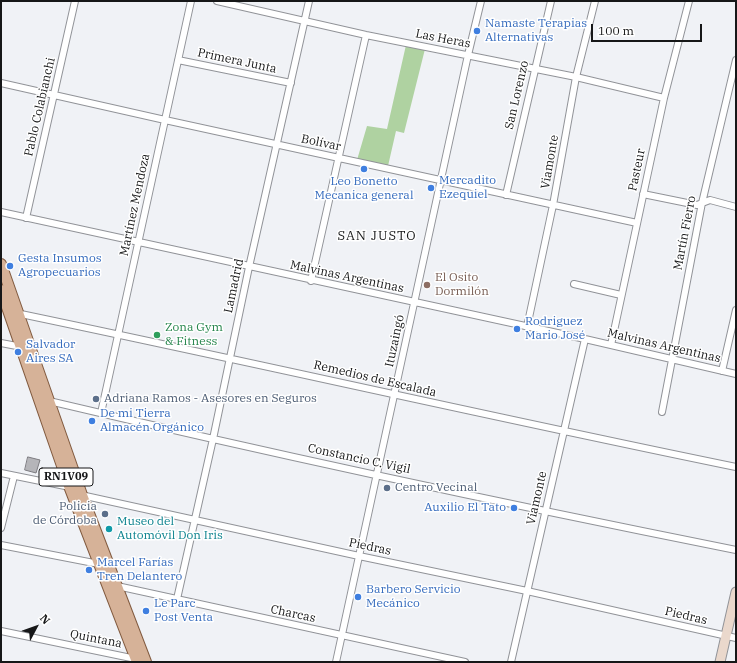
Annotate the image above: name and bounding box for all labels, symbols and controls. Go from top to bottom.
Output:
scale bar [593,16,704,42]
place label: Namaste Terapias Alternativas [485,17,587,45]
text: 100 m [598,23,634,38]
marker: Namaste Terapias Alternativas [472,26,482,36]
street label: Las Heras [414,27,472,51]
street label: Primera Junta [196,46,278,76]
street label: Pablo Colabianchi [22,56,58,158]
street label: San Lorenzo [502,59,532,131]
street label: Bolívar [300,132,342,154]
street label: Viamonte [538,134,562,190]
street label: Pasteur [625,147,649,193]
street label: Martínez Mendoza [117,152,153,258]
marker: Leo Bonetto Mecanica general [359,164,369,174]
place label: Mercadito Ezequiel [439,174,496,202]
place label: Leo Bonetto Mecanica general [315,175,413,203]
marker: Mercadito Ezequiel [426,183,436,193]
street label: Martín Fierro [671,194,699,272]
district label: SAN JUSTO [337,228,417,244]
place label: Gesta Insumos Agropecuarios [18,252,102,280]
street label: Lamadrid [221,257,247,315]
street label: Malvinas Argentinas [289,258,405,296]
marker: Gesta Insumos Agropecuarios [5,261,15,271]
place label: El Osito Dormilón [435,271,489,299]
marker: El Osito Dormilón [422,280,432,290]
street label: Ituzaingó [382,314,408,368]
place label: Rodriguez Mario José [525,315,585,343]
place label: Zona Gym & Fitness [165,321,223,349]
marker: Rodriguez Mario José [512,324,522,334]
street label: Malvinas Argentinas [606,326,722,366]
marker: Zona Gym & Fitness [152,330,162,340]
place label: Salvador Aires SA [26,338,75,366]
marker: Salvador Aires SA [13,347,23,357]
street label: Remedios de Escalada [312,358,438,400]
place label: Adriana Ramos - Asesores en Seguros [104,392,317,406]
marker: Adriana Ramos - Asesores en Seguros [91,394,101,404]
place label: De mi Tierra Almacén Orgánico [100,407,204,435]
marker: De mi Tierra Almacén Orgánico [87,416,97,426]
street label: Constancio C. Vigil [306,441,412,477]
road number: RN1V09 [39,468,93,486]
street label: Viamonte [524,470,550,526]
place label: Centro Vecinal [395,481,477,495]
marker: Centro Vecinal [382,483,392,493]
place label: Policia de Córdoba [33,500,97,528]
place label: Auxilio El Tato [424,501,506,515]
marker: Auxilio El Tato [509,503,519,513]
marker: Policia de Córdoba [100,509,110,519]
place label: Museo del Automóvil Don Iris [117,515,223,543]
marker: Museo del Automóvil Don Iris [104,524,114,534]
street label: Piedras [348,536,392,558]
place label: Marcel Farías Tren Delantero [97,556,182,584]
marker: Marcel Farías Tren Delantero [84,565,94,575]
place label: Barbero Servicio Mecánico [366,583,461,611]
marker: Barbero Servicio Mecánico [353,592,363,602]
place label: Le Parc Post Venta [154,597,213,625]
street label: Charcas [269,602,317,626]
street label: Piedras [664,604,708,628]
marker: Le Parc Post Venta [141,606,151,616]
north arrow [16,607,56,647]
text: N [37,611,53,627]
street label: Quintana [69,627,123,651]

